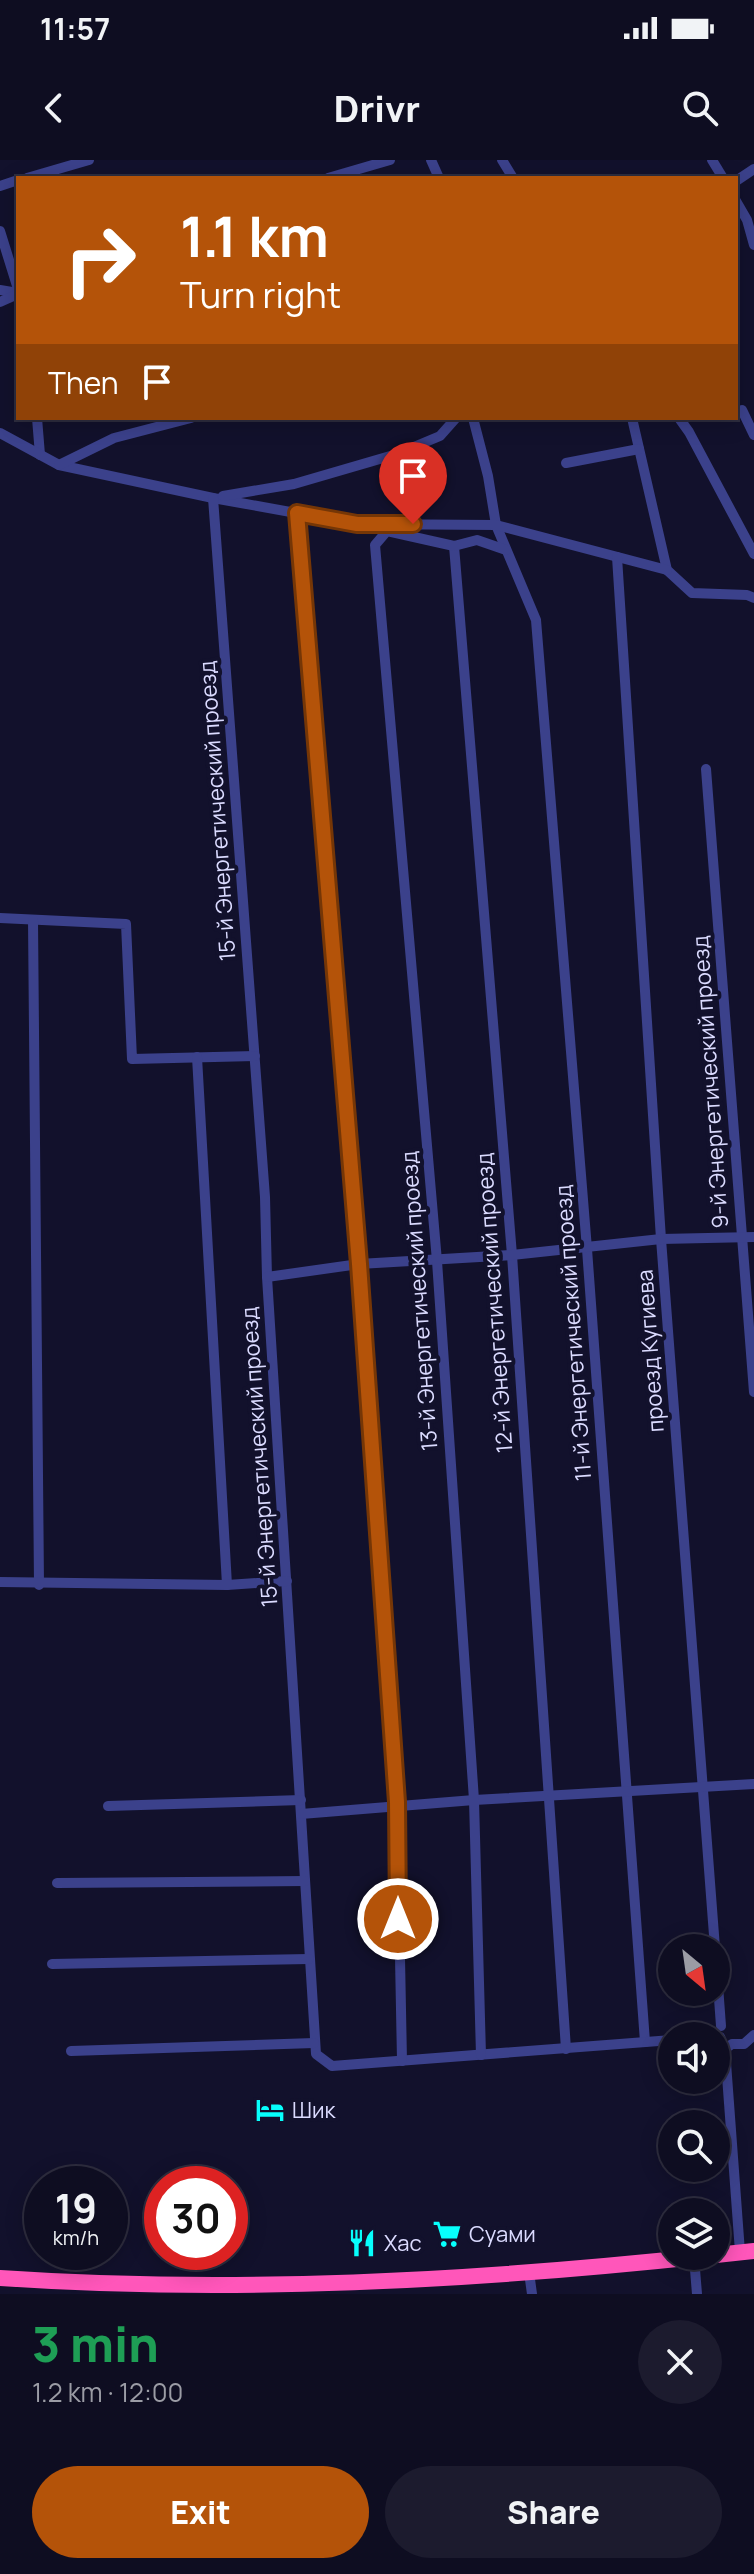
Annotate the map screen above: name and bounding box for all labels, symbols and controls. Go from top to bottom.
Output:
text: 11:57 [40,8,110,49]
text: Drivr [334,84,420,133]
icon: back [32,86,76,130]
icon: search [678,86,722,130]
text: 1.1 km [180,197,329,274]
icon: right [48,208,152,312]
text: Turn right [180,270,341,319]
icon: arrive [135,360,179,404]
text: Then [48,362,119,403]
pin [379,442,447,524]
icon: arrive [391,454,435,498]
street label: 15-й Энергетический проезд [192,660,242,962]
street label: 9-й Энергетический проезд [685,935,735,1229]
street label: 13-й Энергетический проезд [394,1150,444,1452]
street label: 12-й Энергетический проезд [469,1152,519,1454]
street label: 11-й Энергетический проезд [548,1184,598,1482]
street label: проезд Кугиева [629,1269,671,1433]
street label: 15-й Энергетический проезд [234,1306,284,1608]
position arrow [356,1877,440,1961]
north arrow [658,1934,730,2006]
map controls [658,1934,730,2270]
button: sound [658,2022,730,2094]
hotel icon: Шик [255,2095,285,2125]
place label: Шик [292,2095,336,2125]
button: search [658,2110,730,2182]
speed limit sign: 30 [144,2166,248,2270]
text: 19 [55,2180,97,2235]
button: layers [658,2198,730,2270]
supermarket icon: Суами [432,2219,462,2249]
place label: Суами [469,2219,536,2249]
text: km/h [53,2224,99,2251]
restaurant icon: Хас [347,2228,377,2258]
place label: Хас [384,2228,422,2258]
text: 3 min [32,2311,159,2376]
button: close [638,2320,722,2404]
text: 1.2 km · 12:00 [32,2374,183,2410]
button: Exit [32,2466,369,2558]
button: Share [385,2466,722,2558]

